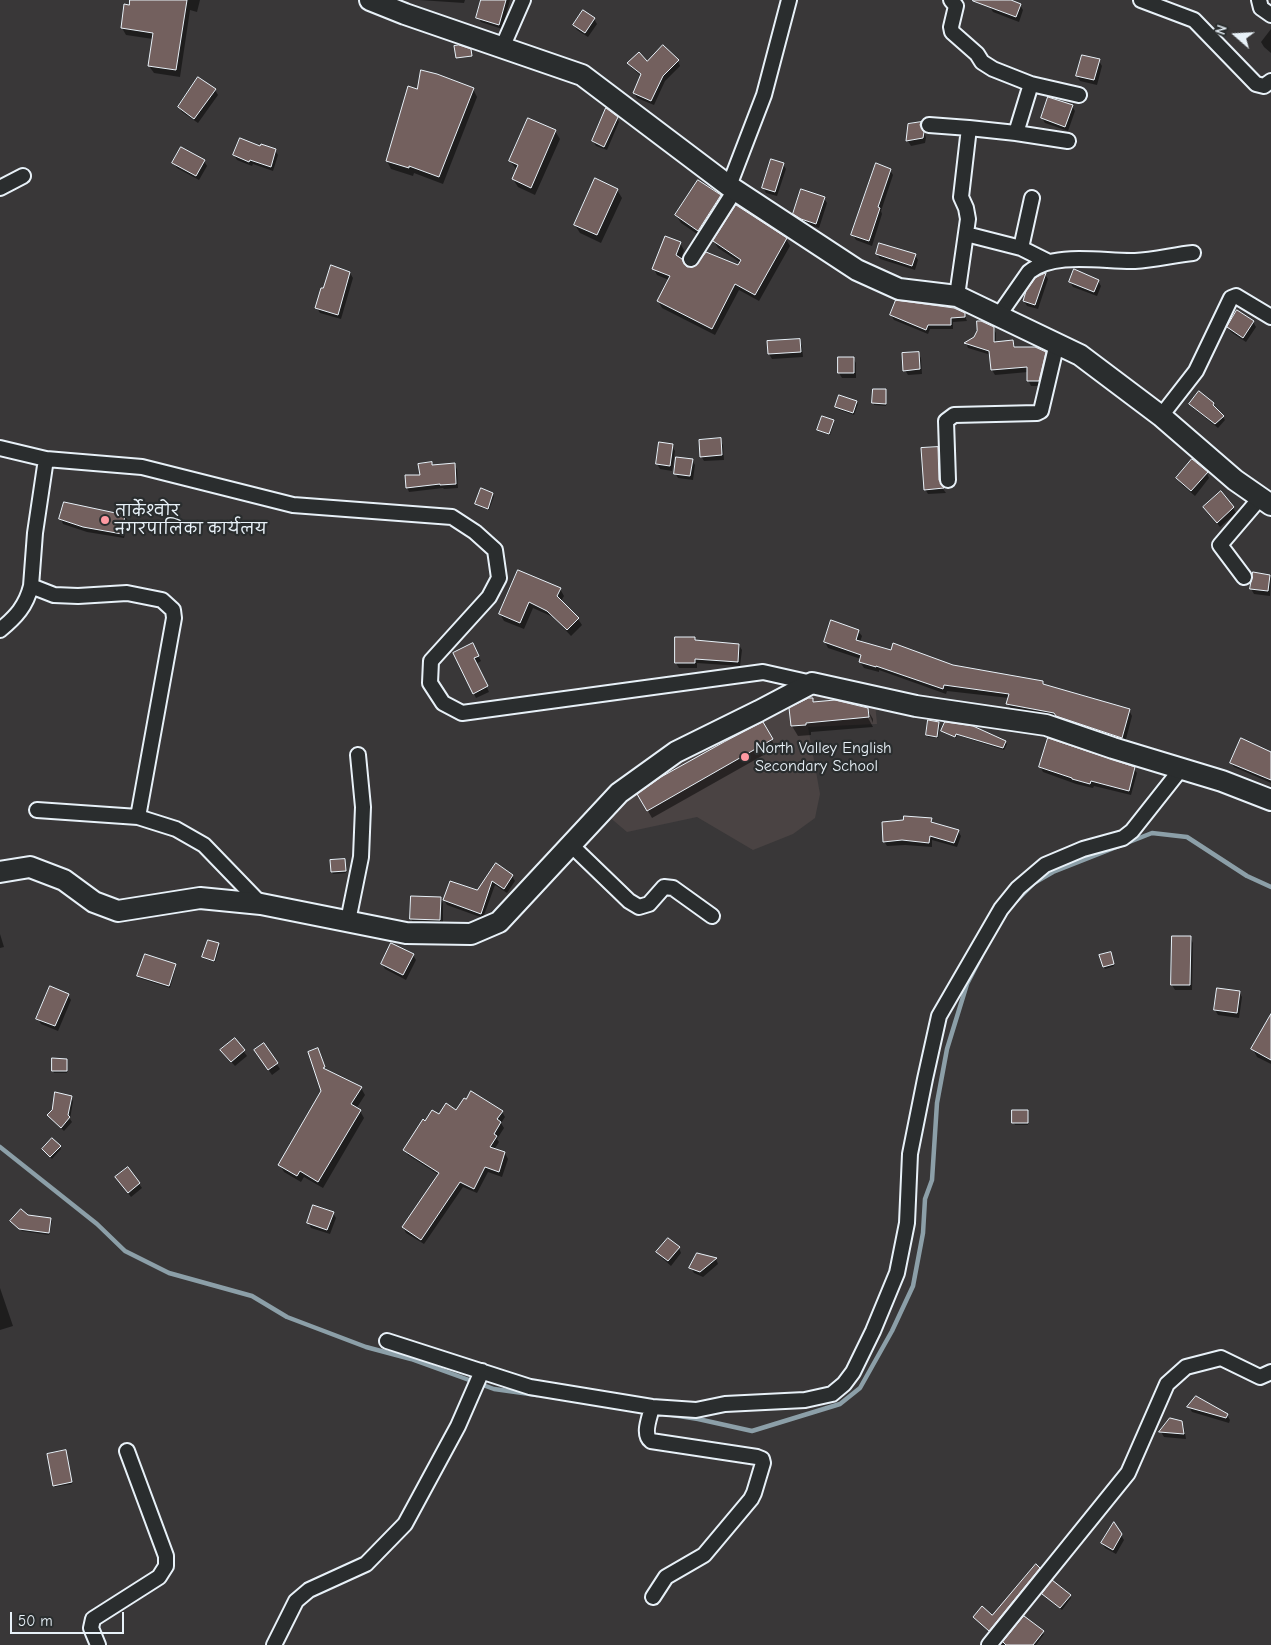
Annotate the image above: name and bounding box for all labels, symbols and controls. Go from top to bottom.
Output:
north arrow [1211,10,1261,60]
text: N [1212,23,1231,37]
place label: तार्केश्वोर नगरपालिका कार्यलय [115,501,267,539]
marker: तार्केश्वोर नगरपालिका कार्यलय [99,514,111,526]
place label: North Valley English Secondary School [755,738,892,776]
marker: North Valley English Secondary School [739,751,751,763]
scale bar [12,1602,126,1634]
text: 50 m [18,1612,53,1630]

